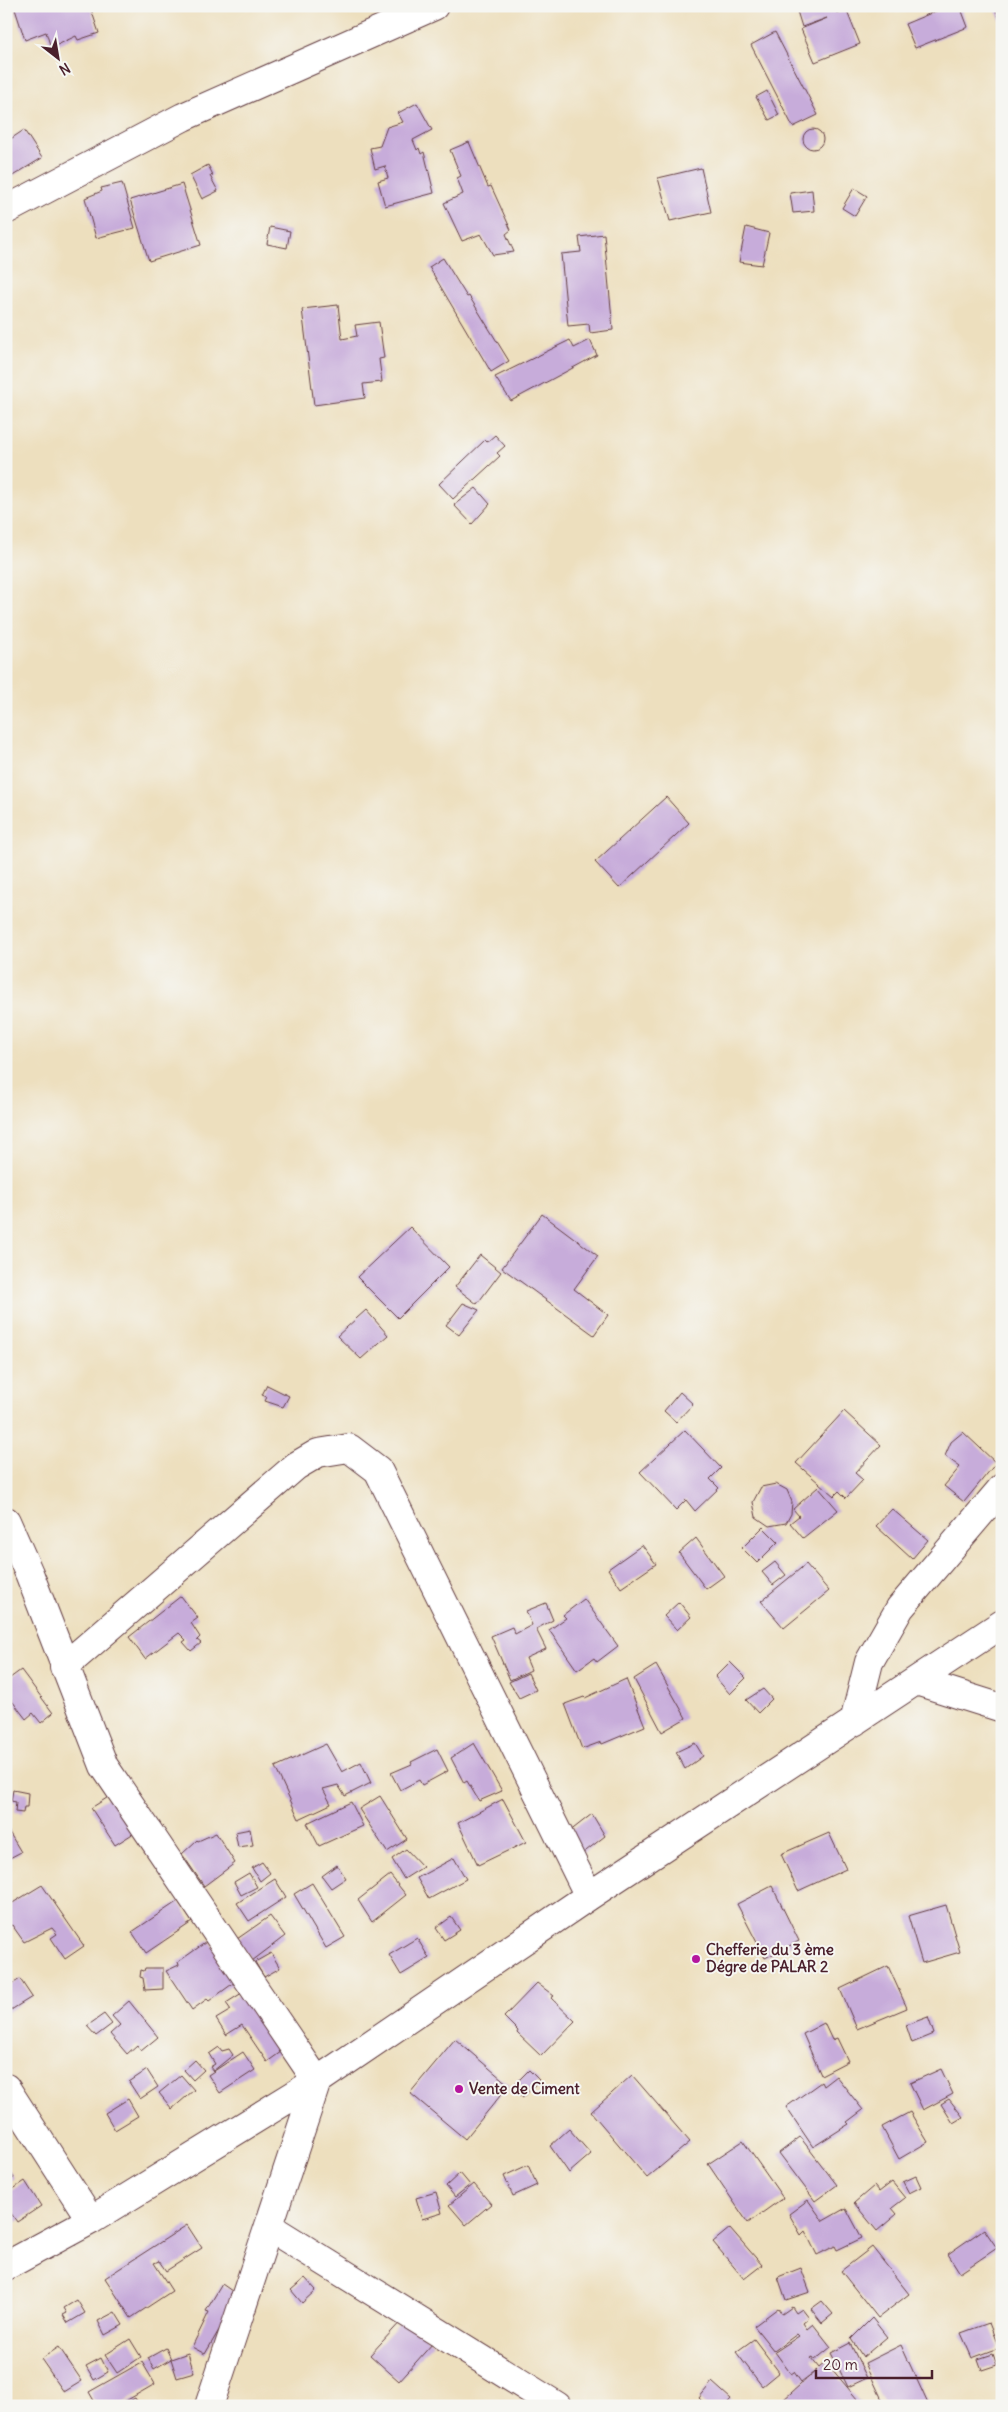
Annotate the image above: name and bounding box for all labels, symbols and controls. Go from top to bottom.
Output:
north arrow [32,32,82,82]
text: N [56,59,73,79]
place label: Chefferie du 3 ème Dégre de PALAR 2 [706,1940,834,1977]
marker: Chefferie du 3 ème Dégre de PALAR 2 [690,1953,702,1965]
place label: Vente de Ciment [469,2079,580,2098]
marker: Vente de Ciment [453,2083,465,2095]
scale bar [816,2347,932,2379]
text: 20 m [823,2355,858,2374]

